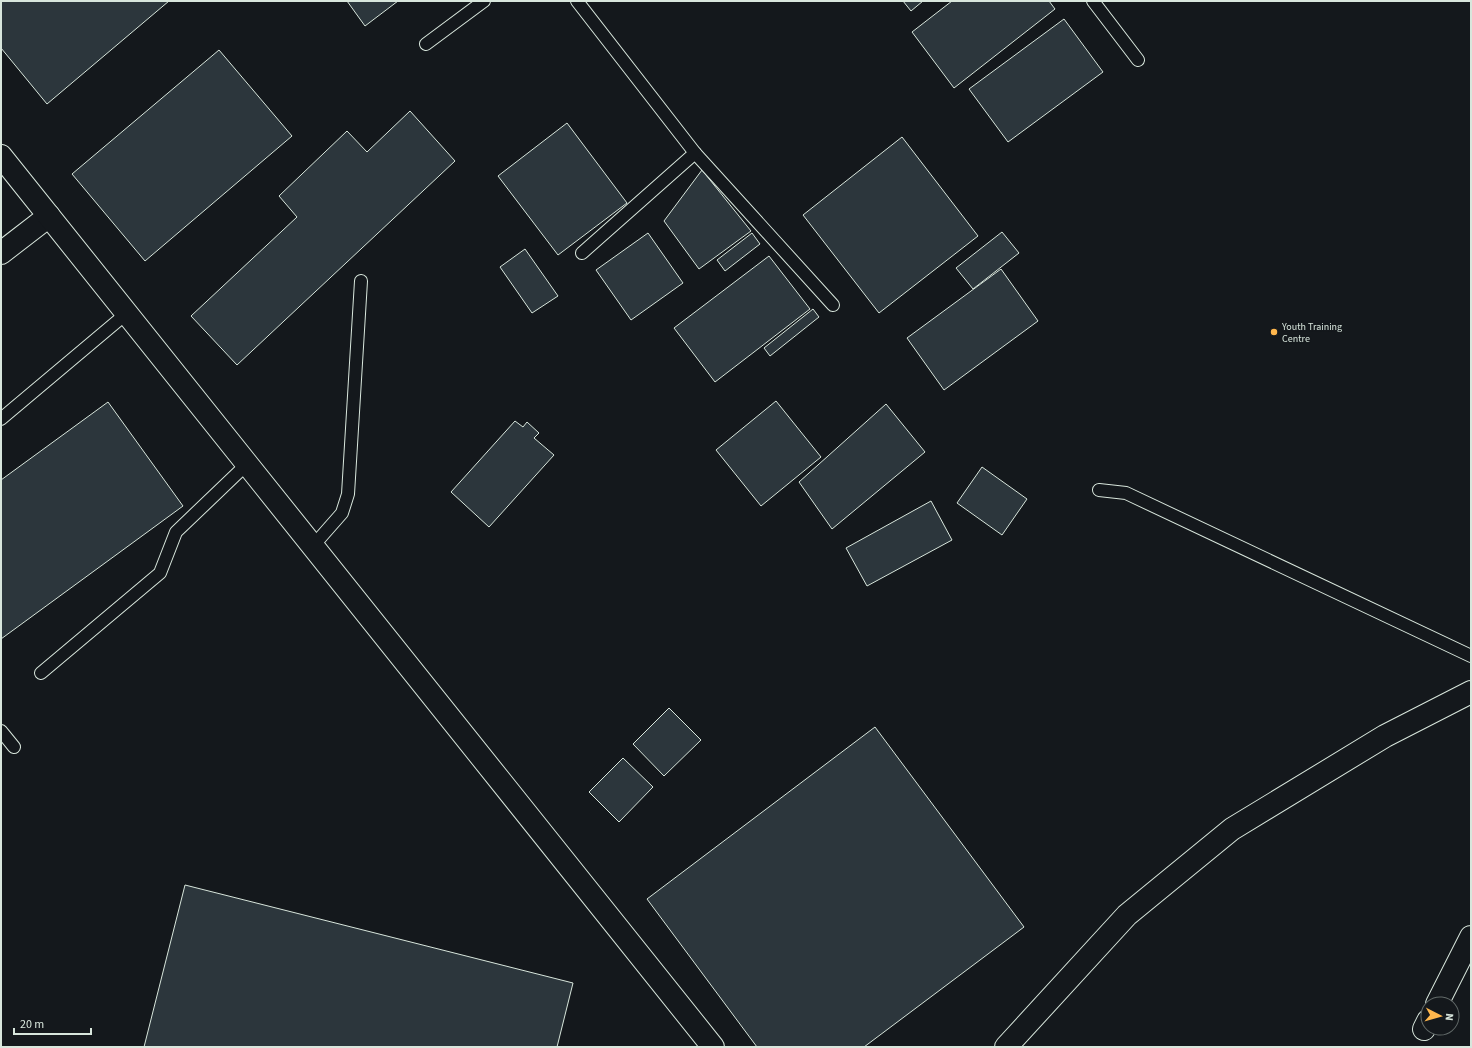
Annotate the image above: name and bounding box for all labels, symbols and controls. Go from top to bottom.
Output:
place label: Youth Training Centre [1281,320,1342,346]
marker: Youth Training Centre [1269,327,1279,337]
north arrow [1420,996,1460,1036]
scale bar [14,1010,91,1036]
text: N [1442,1013,1457,1021]
text: 20 m [20,1016,44,1033]

